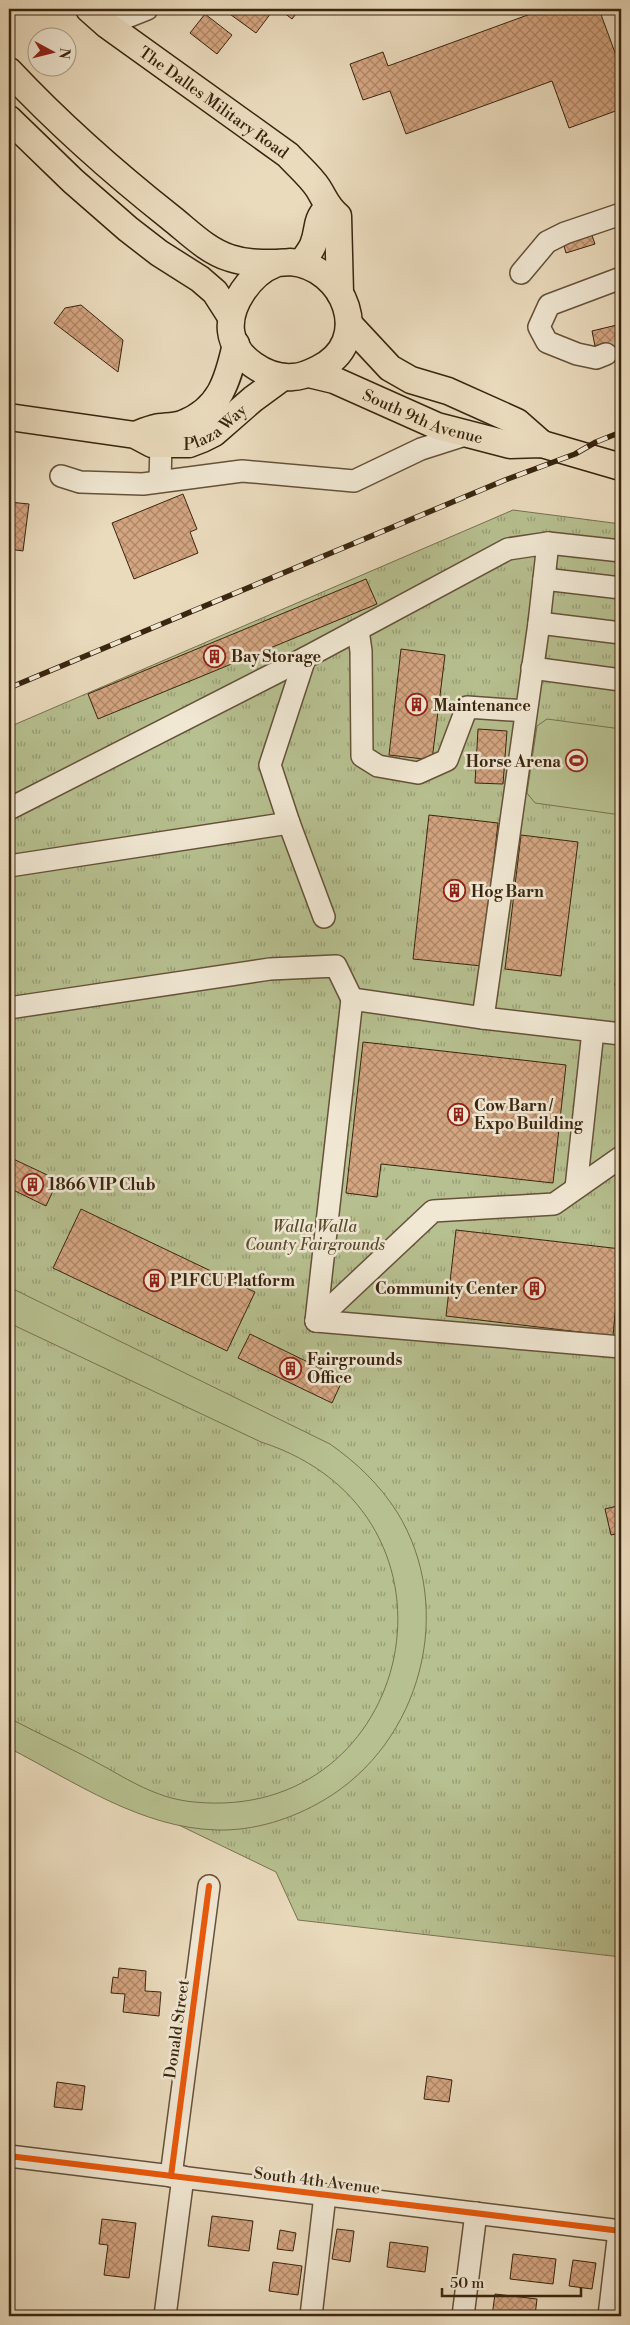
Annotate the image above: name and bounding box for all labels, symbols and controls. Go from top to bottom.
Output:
north arrow [28,28,78,78]
street label: The Dalles Military Road [135,42,292,163]
text: N [54,47,74,60]
street label: South 9th Avenue [359,385,485,449]
street label: Plaza Way [183,400,251,455]
building icon: Bay Storage [203,644,227,668]
place label: Bay Storage [231,647,321,667]
building icon: Maintenance [405,693,429,717]
place label: Maintenance [433,696,531,716]
sports icon: Horse Arena [565,749,589,773]
place label: Horse Arena [466,752,561,772]
building icon: Hog Barn [443,879,467,903]
place label: Hog Barn [471,882,544,902]
place label: Cow Barn / Expo Building [474,1096,584,1134]
building icon: Cow Barn / Expo Building [446,1102,470,1126]
building icon: 1866 VIP Club [20,1172,44,1196]
place label: 1866 VIP Club [48,1175,155,1195]
park label: Walla Walla County Fairgrounds [245,1217,385,1255]
building icon: P1FCU Platform [142,1268,166,1292]
place label: P1FCU Platform [170,1271,295,1291]
building icon: Community Center [522,1276,546,1300]
place label: Community Center [375,1279,518,1299]
place label: Fairgrounds Office [307,1350,402,1388]
building icon: Fairgrounds Office [279,1356,303,1380]
street label: Donald Street [160,1978,194,2080]
street label: South 4th Avenue [253,2163,381,2199]
scale bar [442,2265,581,2297]
text: 50 m [450,2274,484,2293]

